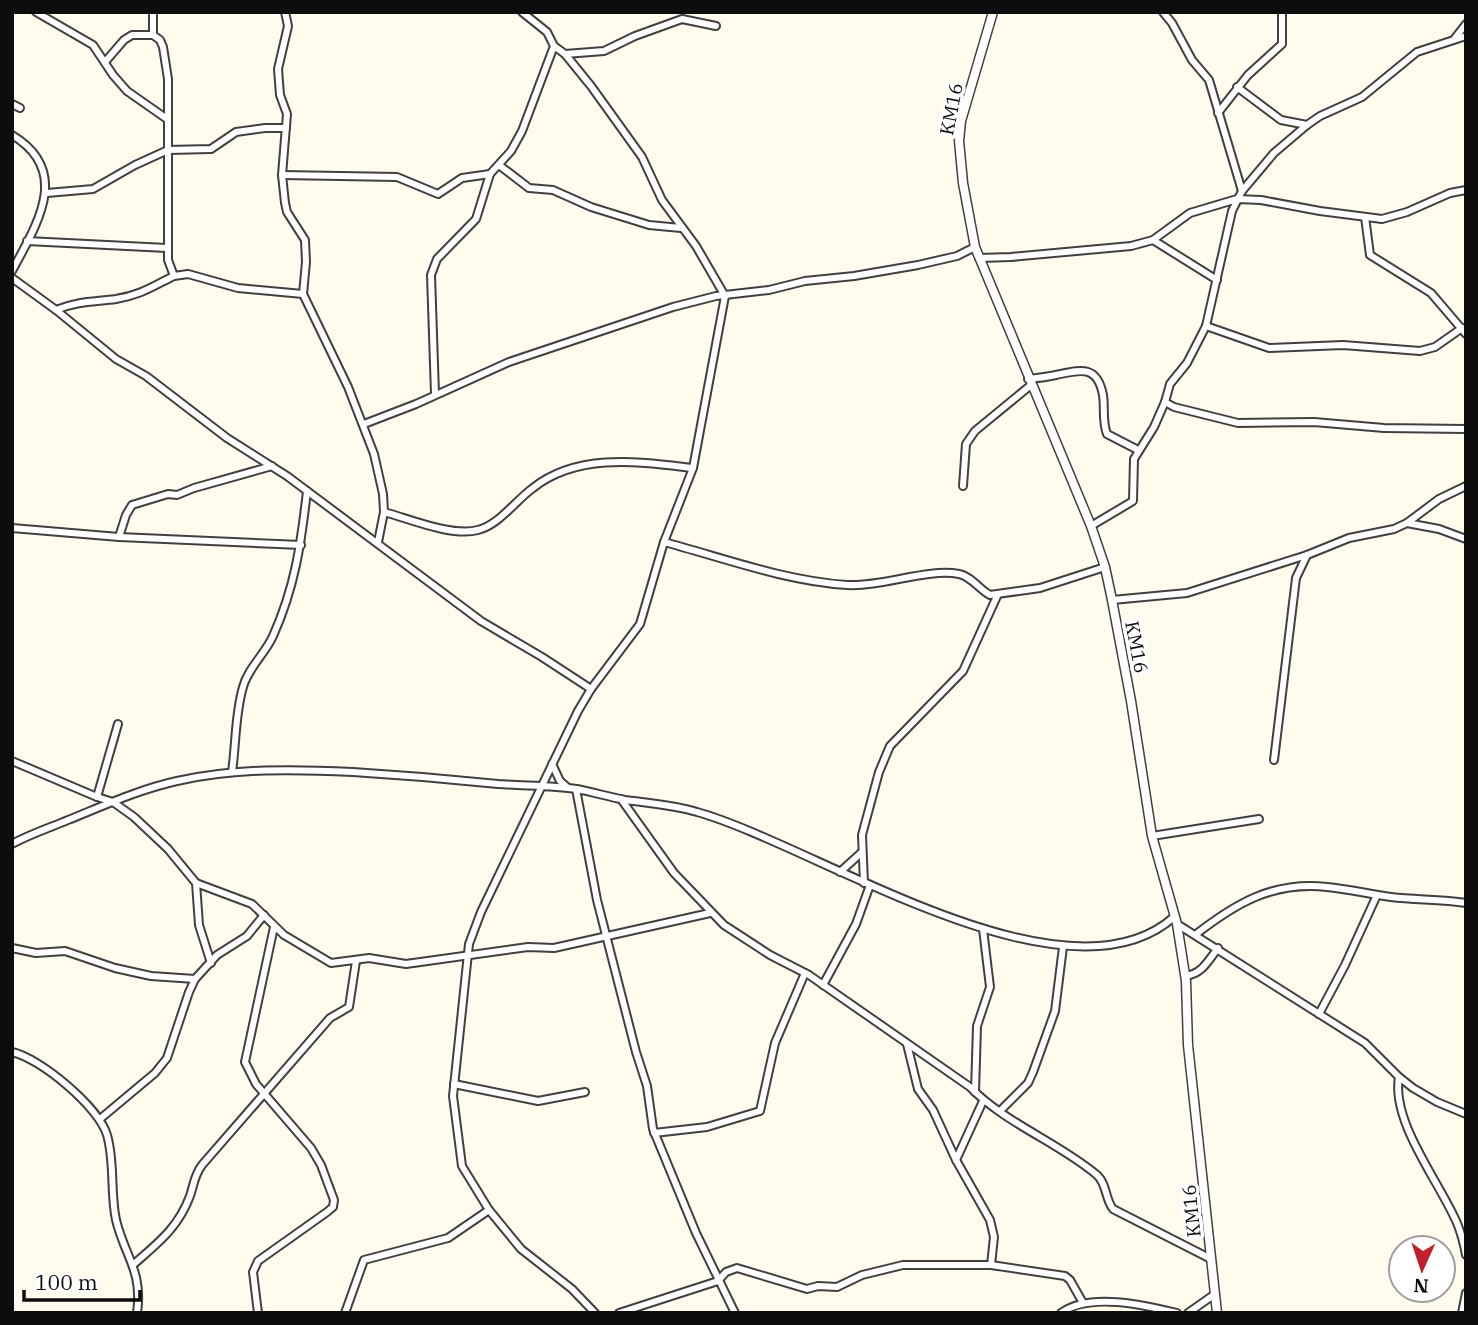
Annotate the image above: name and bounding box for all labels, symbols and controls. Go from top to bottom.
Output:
street label: KM16 [934,81,968,137]
street label: KM16 [1120,619,1154,675]
street label: KM16 [1176,1183,1206,1239]
north arrow [1387,1234,1457,1304]
scale bar [24,1258,140,1302]
text: 100 m [35,1268,98,1296]
text: N [1413,1274,1429,1298]

